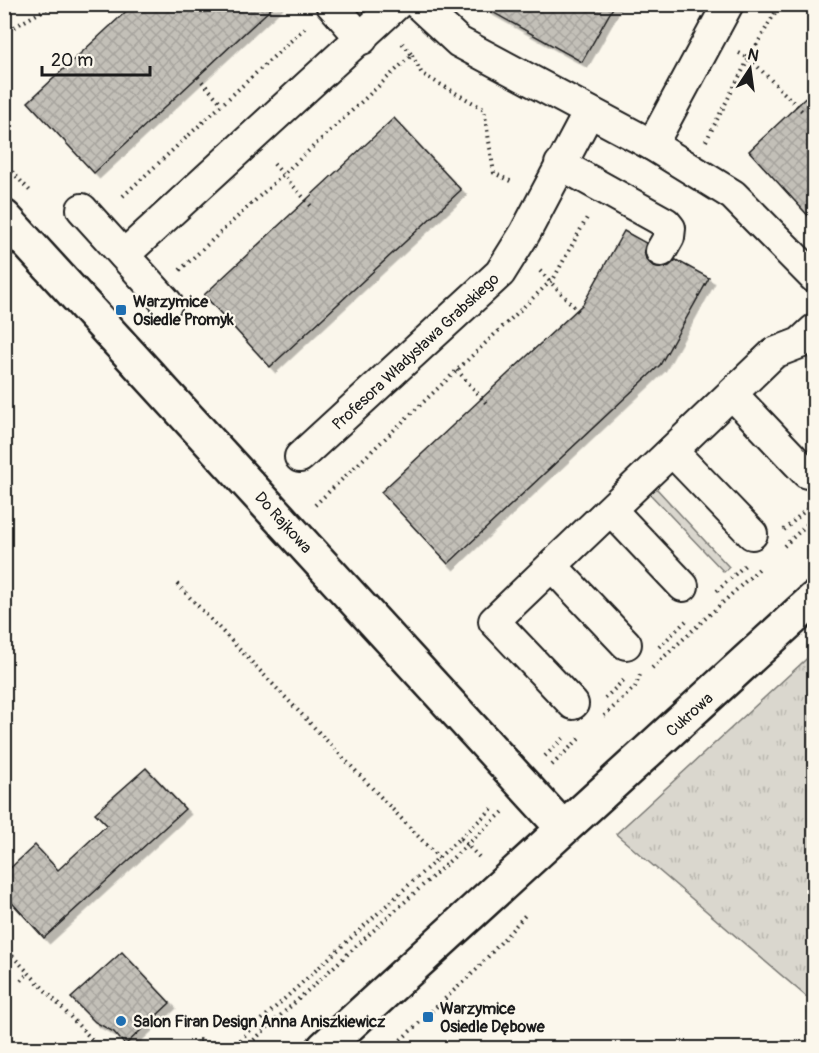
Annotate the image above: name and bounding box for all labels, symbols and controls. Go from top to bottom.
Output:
scale bar [42,39,150,77]
north arrow [720,39,780,99]
text: N [746,44,761,66]
text: 20 m [51,49,93,72]
street label: Profesora Władysława Grabskiego [328,269,504,434]
place label: Warzymice Osiedle Promyk [133,292,234,330]
marker: Warzymice Osiedle Promyk [114,303,128,317]
street label: Do Rajkowa [250,488,316,558]
street label: Cukrowa [662,688,717,741]
place label: Warzymice Osiedle Dębowe [440,999,546,1037]
marker: Warzymice Osiedle Dębowe [421,1010,435,1024]
place label: Salon Firan Design Anna Aniszkiewicz [133,1012,386,1032]
marker: Salon Firan Design Anna Aniszkiewicz [114,1014,128,1028]

